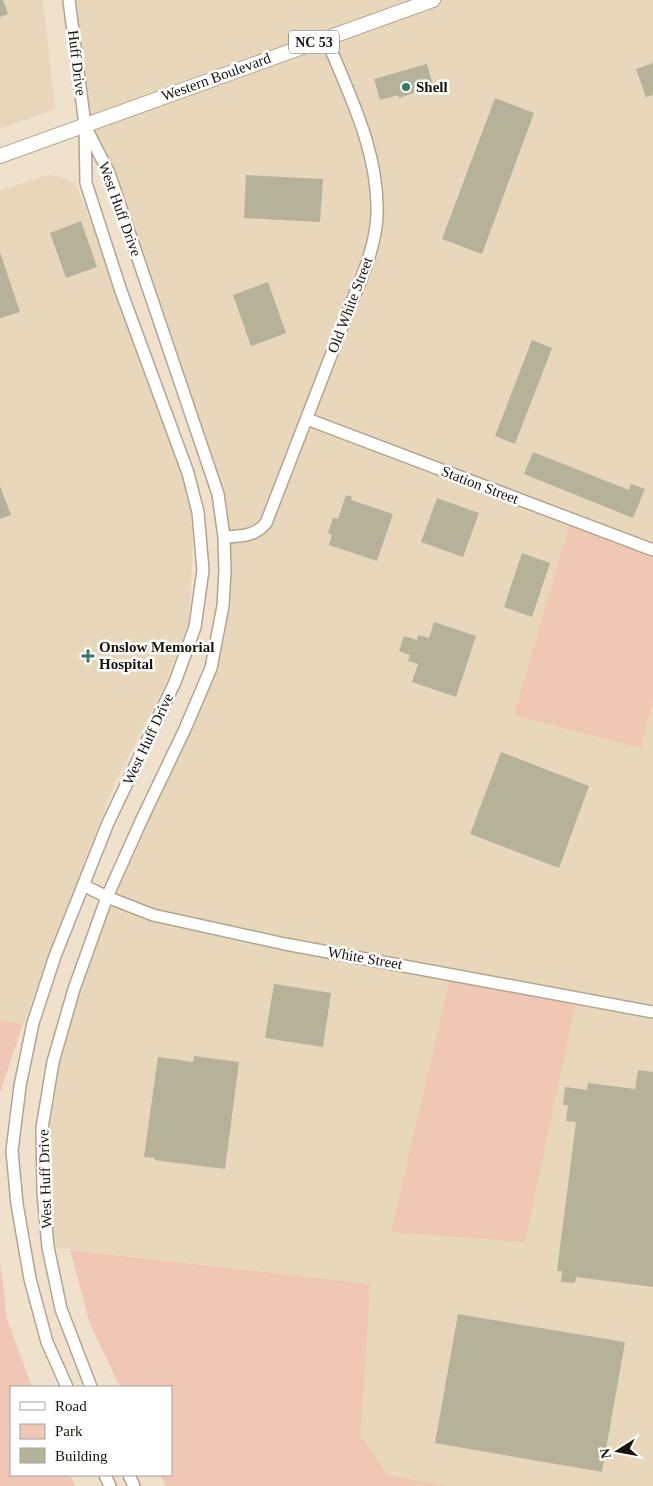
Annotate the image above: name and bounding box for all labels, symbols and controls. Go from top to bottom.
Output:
street label: Huff Drive [65,29,89,97]
road number: NC 53 [289,31,339,54]
street label: Western Boulevard [159,50,273,104]
place label: Shell [416,79,448,95]
marker: Shell [400,81,412,93]
street label: West Huff Drive [95,160,145,259]
street label: Old White Street [324,254,376,355]
street label: Station Street [439,463,522,507]
place label: Onslow Memorial Hospital [99,639,214,672]
marker: Onslow Memorial Hospital [81,649,95,663]
street label: West Huff Drive [120,690,176,787]
street label: White Street [326,944,404,973]
street label: West Huff Drive [35,1129,55,1229]
legend [10,1386,172,1476]
text: Road [55,1398,87,1414]
text: Park [55,1423,83,1439]
north arrow [593,1426,643,1476]
text: N [597,1447,614,1460]
text: Building [55,1448,108,1464]

